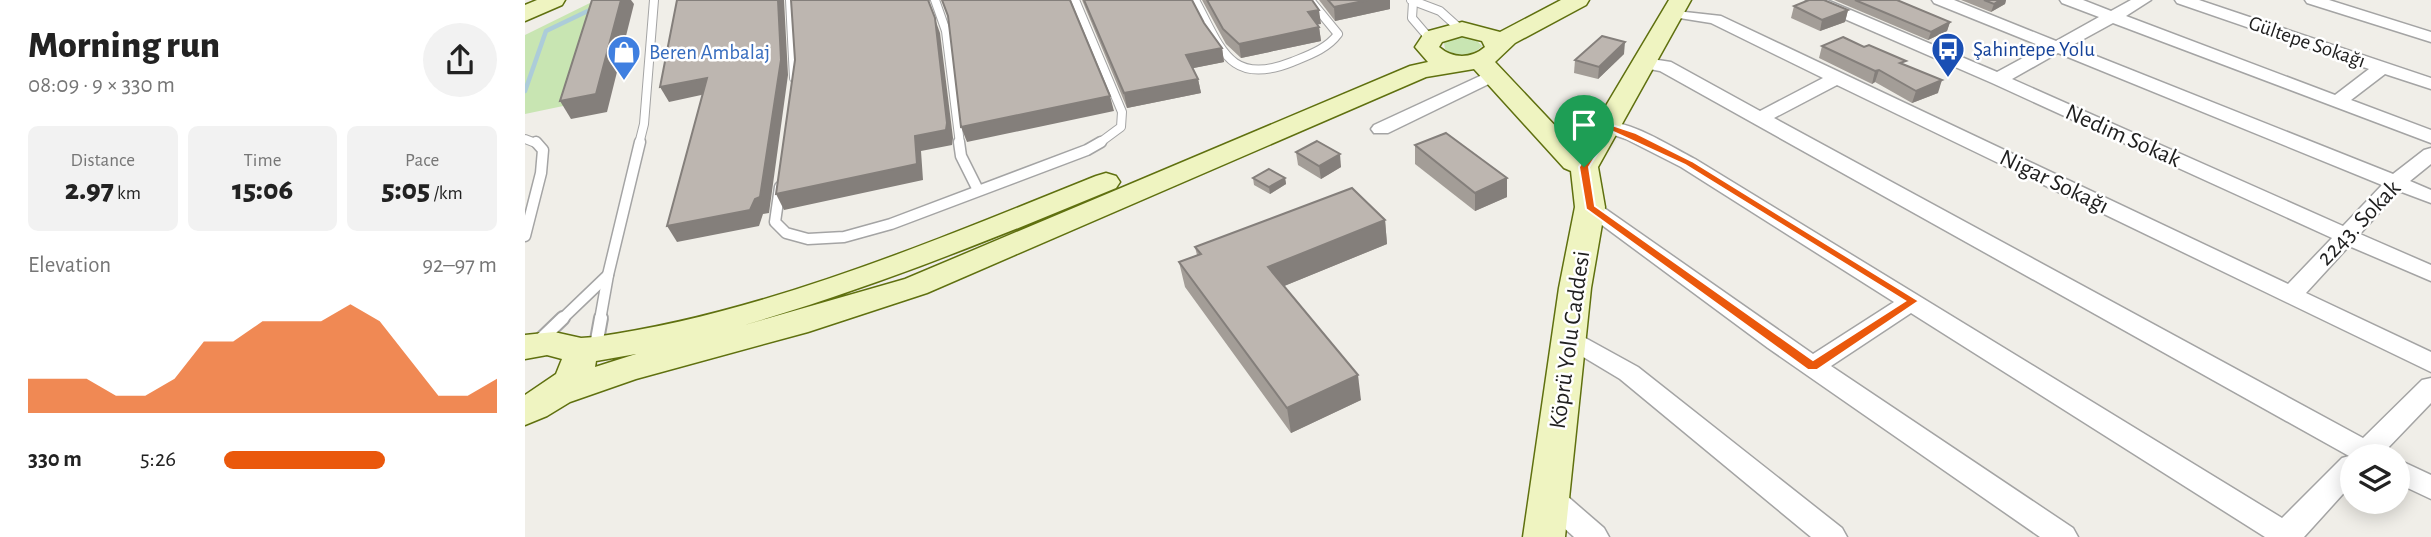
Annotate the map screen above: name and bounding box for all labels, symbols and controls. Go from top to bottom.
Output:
street label: Gültepe Sokağı [2246,12,2368,72]
button: share [423,23,497,97]
text: Morning run [28,27,220,65]
bus stop icon: Şahintepe Yolu [1929,30,1967,79]
shop icon: Beren Ambalaj [605,33,643,82]
place label: Şahintepe Yolu [1973,39,2095,60]
place label: Beren Ambalaj [649,42,770,63]
text: 08:09 · 9 × 330 m [28,74,175,97]
pin [1554,95,1614,167]
street label: Nedim Sokak [2062,100,2184,172]
icon: arrive [1565,106,1603,144]
street label: Nigar Sokağı [1996,145,2112,219]
text: Distance [71,151,135,170]
text: Time [244,151,281,170]
text: Pace [405,151,439,170]
text: 2.97 [65,175,114,205]
text: 15:06 [232,175,293,205]
text: 5:05 [382,175,430,205]
street label: 2243. Sokak [2313,176,2405,270]
text: km [114,184,141,203]
text: /km [430,184,463,203]
street label: Köprü Yolu Caddesi [1546,249,1594,431]
text: Elevation [28,254,111,277]
text: 92–97 m [422,254,497,277]
map controls [2340,444,2410,514]
button: layers [2340,444,2410,514]
text: 330 m [28,448,82,471]
text: 5:26 [140,448,176,471]

